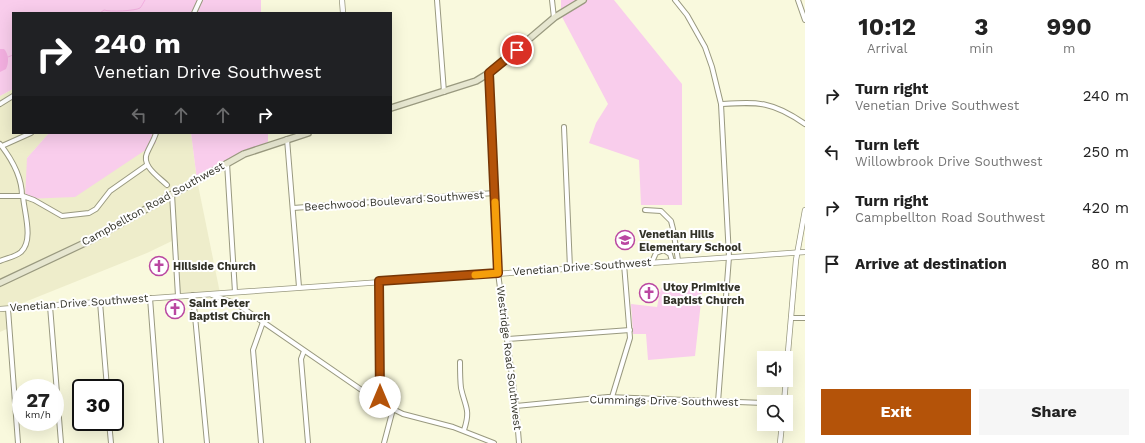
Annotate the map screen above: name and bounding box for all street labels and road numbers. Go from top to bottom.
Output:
street label: Campbellton Road Southwest [80,159,227,249]
street label: Beechwood Boulevard Southwest [304,188,485,214]
street label: Venetian Drive Southwest [512,256,652,278]
street label: Westridge Road Southwest [494,285,524,431]
street label: Venetian Drive Southwest [9,292,149,314]
street label: Cummings Drive Southwest [589,393,739,409]

